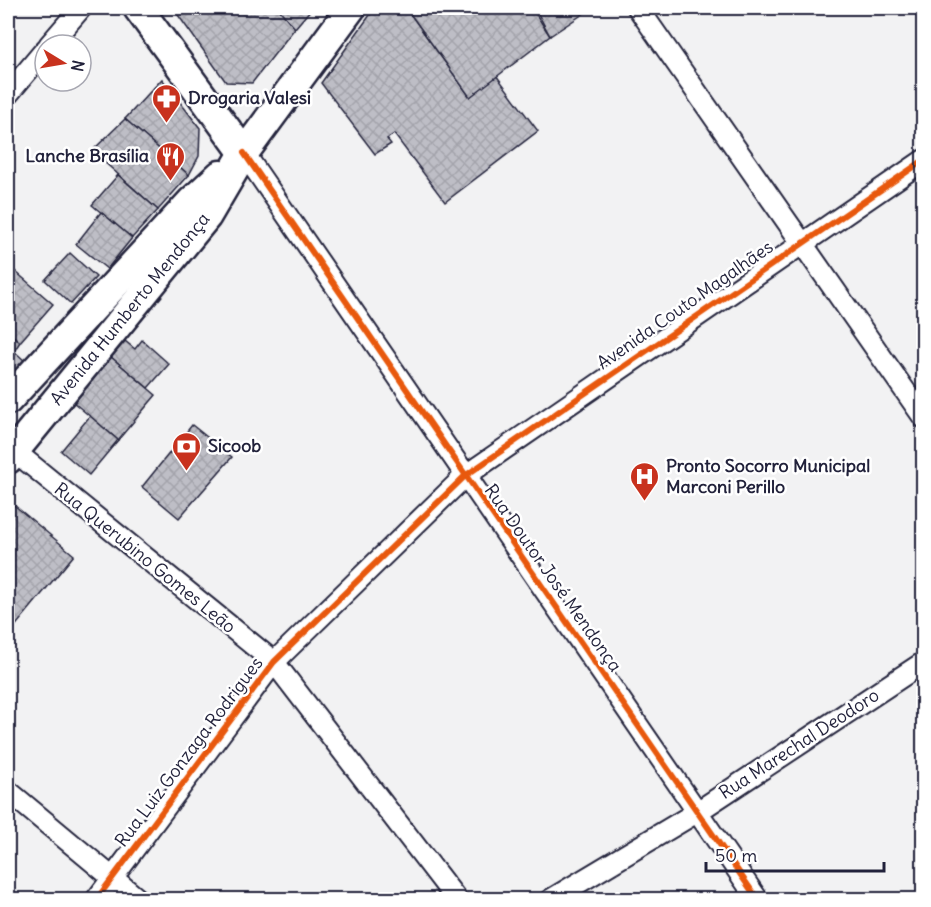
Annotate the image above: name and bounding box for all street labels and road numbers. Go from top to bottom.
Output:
street label: Avenida Humberto Mendonça [45,208,214,410]
street label: Avenida Couto Magalhães [592,235,777,374]
street label: Rua Querubino Gomes Leão [50,477,241,638]
street label: Rua Doutor José Mendonça [480,479,627,676]
street label: Rua Luiz Gonzaga Rodrigues [110,652,268,851]
street label: Rua Marechal Deodoro [714,683,883,804]

